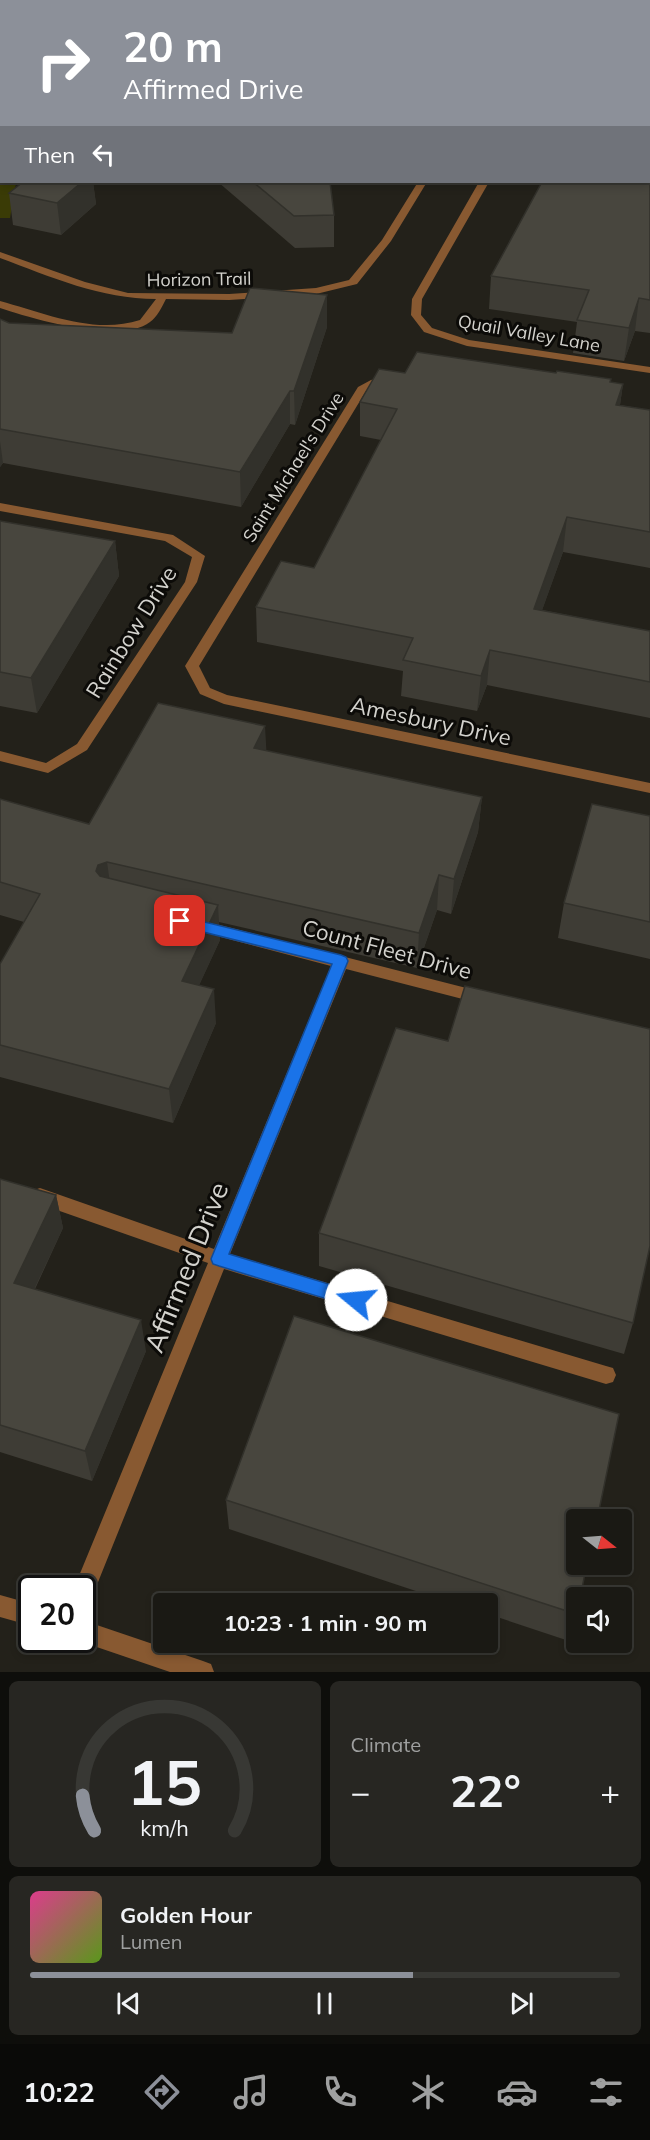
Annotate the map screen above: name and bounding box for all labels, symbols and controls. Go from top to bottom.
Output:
text: 20 m [123,20,223,73]
icon: right [24,24,102,102]
text: Affirmed Drive [123,72,304,106]
icon: left [87,138,120,171]
text: Then [24,141,75,169]
street label: Horizon Trail [146,267,252,291]
street label: Quail Valley Lane [456,309,602,357]
street label: Saint Michael's Drive [237,388,349,546]
street label: Rainbow Drive [79,561,183,703]
street label: Amesbury Drive [348,690,514,752]
pin [154,895,205,946]
icon: arrive [163,904,196,937]
street label: Count Fleet Drive [299,913,475,985]
street label: Affirmed Drive [136,1177,236,1357]
position arrow [324,1268,388,1332]
north arrow [566,1509,632,1575]
map controls [566,1509,632,1653]
speed limit sign: 20 [18,1575,96,1653]
button: sound [566,1587,632,1653]
text: 10:23 · 1 min · 90 m [224,1609,427,1637]
text: Climate [351,1732,421,1757]
text: 15 [127,1742,202,1821]
text: 22° [450,1762,521,1818]
text: − [351,1771,370,1812]
text: + [600,1771,620,1812]
text: km/h [140,1814,189,1841]
text: Golden Hour [120,1901,252,1929]
text: Lumen [120,1929,182,1954]
icon: previous [112,1987,145,2020]
icon: pause [308,1987,341,2020]
icon: next [505,1987,538,2020]
icon: directions [141,2071,183,2113]
icon: music [230,2071,272,2113]
icon: phone [319,2071,361,2113]
icon: climate [407,2071,449,2113]
icon: car [496,2071,538,2113]
icon: filters [585,2071,627,2113]
text: 10:22 [23,2075,95,2109]

